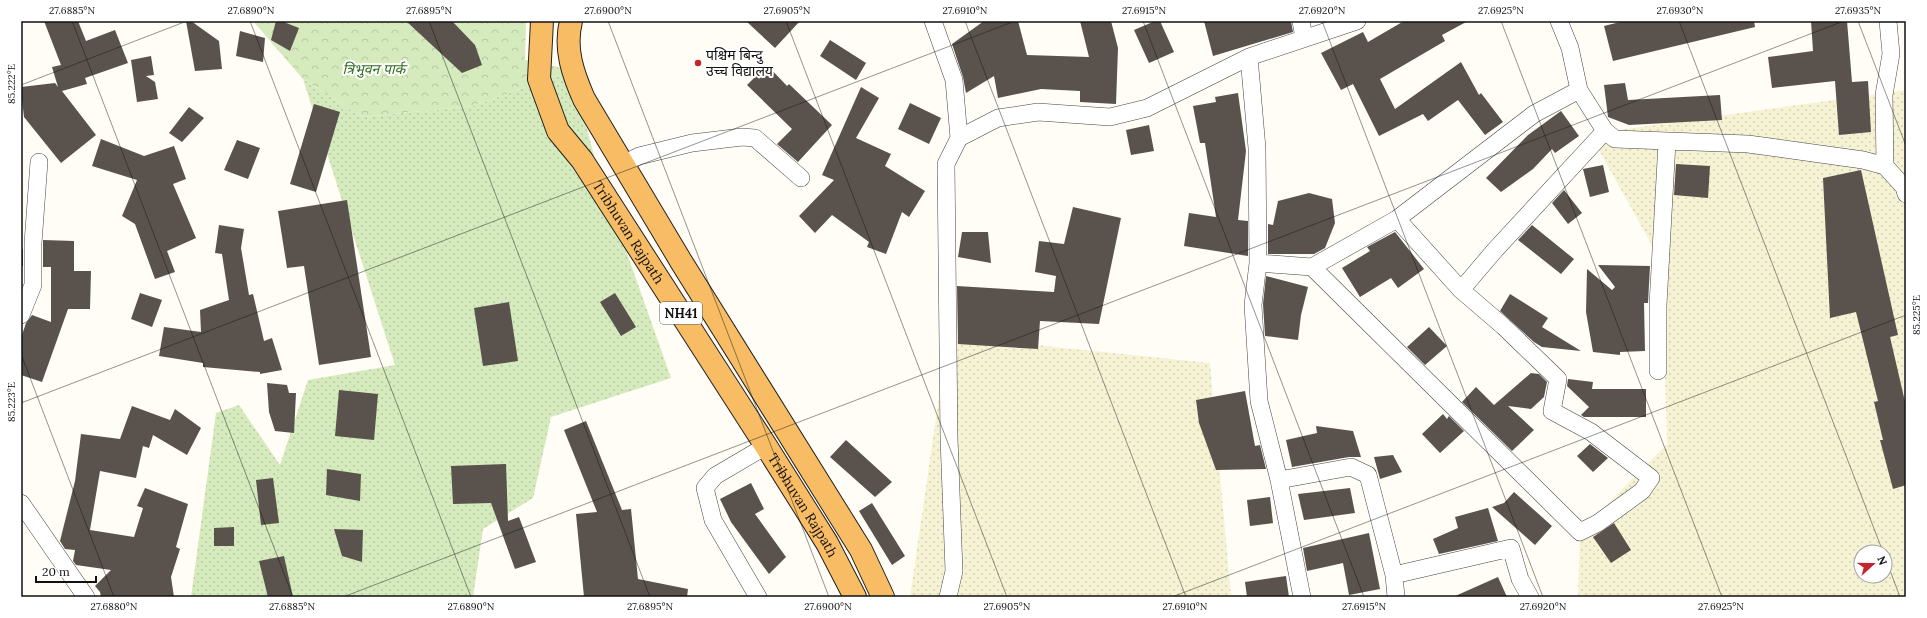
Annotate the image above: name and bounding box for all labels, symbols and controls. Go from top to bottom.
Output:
text: 27.6885°N [49,4,95,17]
text: 27.6890°N [228,4,275,17]
text: 27.6895°N [406,4,452,17]
text: 27.6900°N [584,4,632,17]
text: 27.6905°N [764,4,811,17]
text: 27.6910°N [943,4,988,17]
text: 27.6915°N [1122,4,1166,17]
text: 27.6920°N [1299,4,1346,17]
text: 27.6925°N [1478,4,1524,17]
text: 27.6930°N [1657,4,1704,17]
text: 27.6935°N [1835,4,1881,17]
place label: पश्चिम बिन्दु उच्च विद्यालय [706,46,774,80]
marker: पश्चिम बिन्दु उच्च विद्यालय [693,58,703,68]
park label: त्रिभुवन पार्क [343,60,409,78]
text: 85.222°E [5,64,18,104]
street label: Tribhuvan Rajpath [589,177,668,287]
text: 85.225°E [1910,295,1923,335]
road number: NH41 [660,302,702,324]
text: 85.223°E [5,382,18,422]
street label: Tribhuvan Rajpath [764,450,842,560]
north arrow [1853,544,1893,584]
text: N [1874,554,1891,567]
scale bar [36,558,96,584]
text: 20 m [42,564,70,579]
text: 27.6880°N [91,600,138,613]
text: 27.6885°N [269,600,315,613]
text: 27.6890°N [448,600,495,613]
text: 27.6895°N [627,600,673,613]
text: 27.6900°N [804,600,852,613]
text: 27.6905°N [984,600,1031,613]
text: 27.6910°N [1163,600,1208,613]
text: 27.6915°N [1342,600,1386,613]
text: 27.6920°N [1520,600,1567,613]
text: 27.6925°N [1698,600,1744,613]

